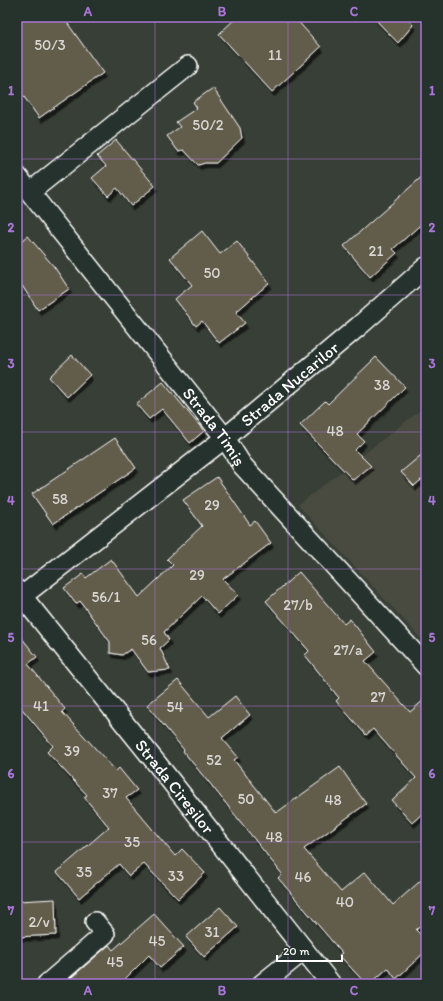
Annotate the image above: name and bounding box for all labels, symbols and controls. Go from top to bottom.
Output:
text: A [83,4,93,19]
text: B [218,4,227,19]
text: C [350,4,359,19]
house number: 50/3 [34,36,66,54]
house number: 11 [268,46,282,64]
text: 1 [8,83,14,98]
text: 1 [429,83,435,98]
house number: 50/2 [192,116,224,134]
text: 2 [8,220,15,235]
text: 2 [429,220,436,235]
house number: 21 [369,242,383,260]
house number: 50 [203,264,221,282]
street label: Strada Nucarilor [237,337,343,431]
text: 3 [7,356,15,371]
text: 3 [428,356,436,371]
house number: 38 [374,376,390,394]
street label: Strada Timiș [179,383,250,469]
house number: 48 [326,422,344,440]
house number: 58 [52,490,68,508]
text: 4 [7,493,15,508]
text: 4 [428,493,436,508]
house number: 29 [204,496,220,514]
house number: 29 [189,566,205,584]
house number: 56/1 [91,588,121,606]
house number: 27/b [283,596,313,614]
text: 5 [8,630,15,645]
text: 5 [429,630,436,645]
house number: 56 [141,631,157,649]
house number: 27/a [333,641,363,659]
house number: 27 [370,688,386,706]
house number: 41 [33,697,49,715]
house number: 54 [167,698,183,716]
street label: Strada Cireșilor [131,735,219,838]
house number: 39 [64,742,80,760]
house number: 52 [206,751,222,769]
text: 6 [8,766,15,781]
text: 6 [429,766,436,781]
house number: 37 [102,784,118,802]
house number: 50 [237,790,255,808]
house number: 48 [324,791,342,809]
house number: 48 [265,828,283,846]
house number: 35 [124,833,140,851]
house number: 35 [76,863,92,881]
house number: 33 [168,867,184,885]
house number: 46 [295,868,312,886]
house number: 40 [336,893,354,911]
text: 7 [7,903,15,918]
text: 7 [428,903,436,918]
house number: 2/v [28,913,50,931]
house number: 31 [204,923,220,941]
house number: 45 [149,932,166,950]
scale bar [277,937,342,963]
text: 20 m [283,944,310,958]
house number: 45 [107,953,124,971]
text: A [83,983,93,998]
text: B [218,983,227,998]
text: C [350,983,359,998]

